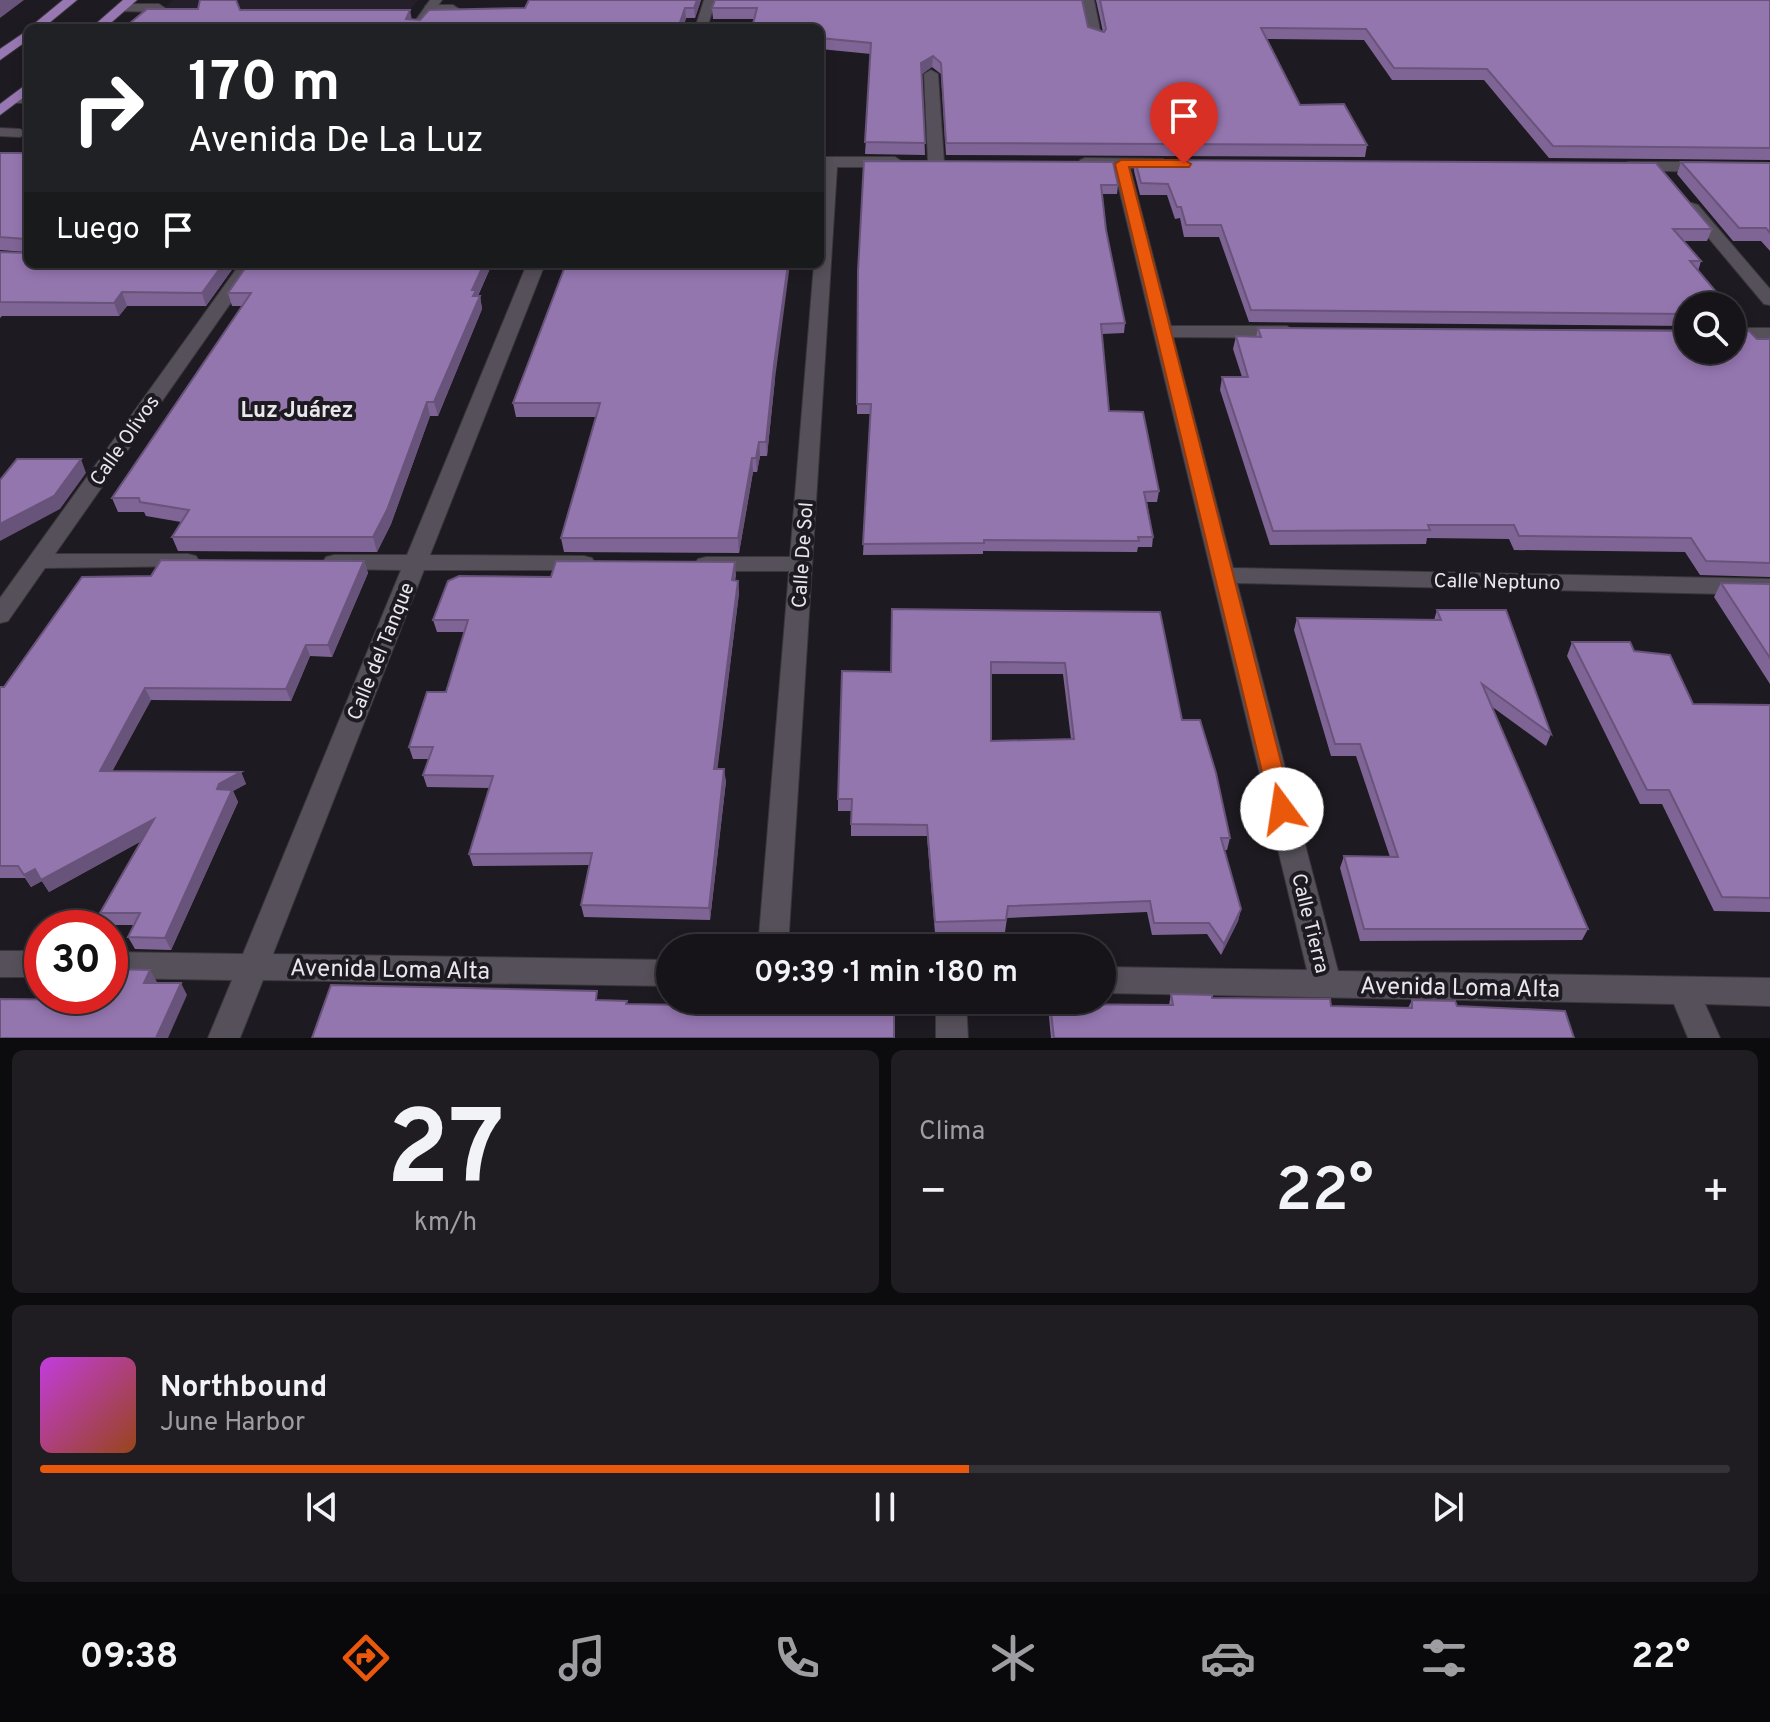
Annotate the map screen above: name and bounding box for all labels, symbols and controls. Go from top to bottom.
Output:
text: 170 m [188,50,340,120]
icon: right [56,56,160,160]
pin [1150,82,1218,164]
icon: arrive [1162,94,1206,138]
text: Avenida De La Luz [188,119,484,165]
icon: arrive [156,208,200,252]
text: Luego [56,212,140,249]
map controls [1674,292,1746,364]
button: search [1674,292,1746,364]
street label: Calle Olivos [85,391,166,492]
district label: Luz Juárez [240,398,354,425]
street label: Calle De Sol [787,501,821,609]
street label: Calle Neptuno [1433,569,1561,597]
street label: Calle del Tanque [342,579,421,724]
position arrow [1240,767,1324,851]
street label: Calle Tierra [1284,871,1334,976]
speed limit sign: 30 [24,910,128,1014]
street label: Avenida Loma Alta [290,954,490,988]
text: 09:39 · 1 min · 180 m [754,955,1018,992]
street label: Avenida Loma Alta [1360,972,1560,1006]
text: 27 [386,1089,505,1221]
text: Clima [919,1116,985,1149]
text: 22° [1275,1156,1374,1232]
text: − [919,1166,947,1222]
text: + [1702,1166,1730,1222]
text: km/h [414,1207,477,1240]
text: Northbound [160,1370,327,1407]
text: June Harbor [160,1407,305,1440]
icon: previous [300,1485,344,1529]
icon: pause [863,1485,907,1529]
icon: next [1426,1485,1470,1529]
icon: directions [338,1630,394,1686]
icon: music [554,1630,610,1686]
icon: phone [769,1630,825,1686]
icon: climate [985,1630,1041,1686]
icon: car [1200,1630,1256,1686]
icon: filters [1416,1630,1472,1686]
text: 09:38 [80,1635,179,1681]
text: 22° [1631,1635,1690,1681]

